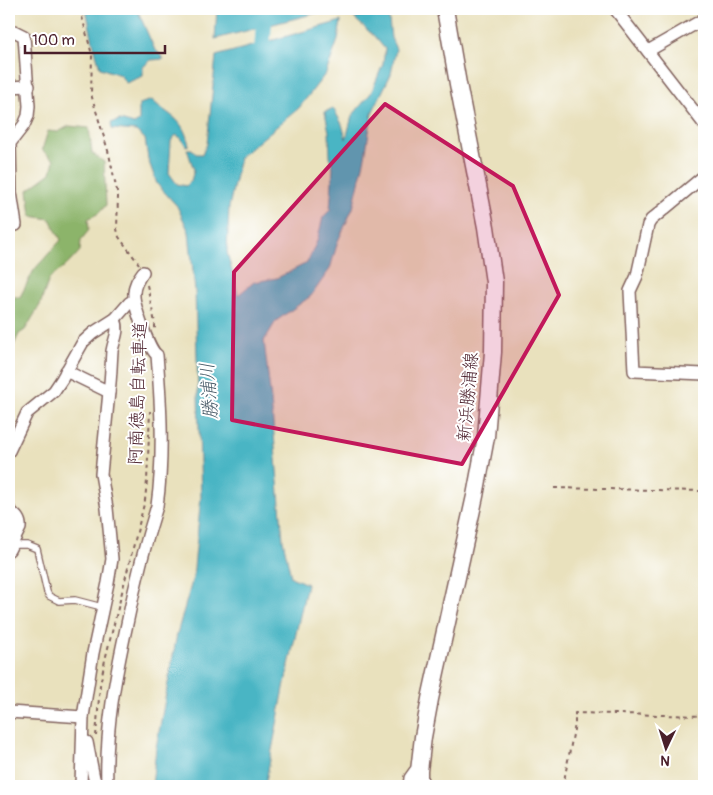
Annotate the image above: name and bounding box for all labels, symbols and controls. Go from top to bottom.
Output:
scale bar [25,22,165,54]
text: 100 m [32,31,75,50]
street label: 阿南徳島自転車道 [124,321,152,465]
street label: 新浜勝浦線 [453,351,483,443]
water label: 勝浦川 [195,362,223,420]
north arrow [640,722,690,772]
text: N [660,752,670,769]

